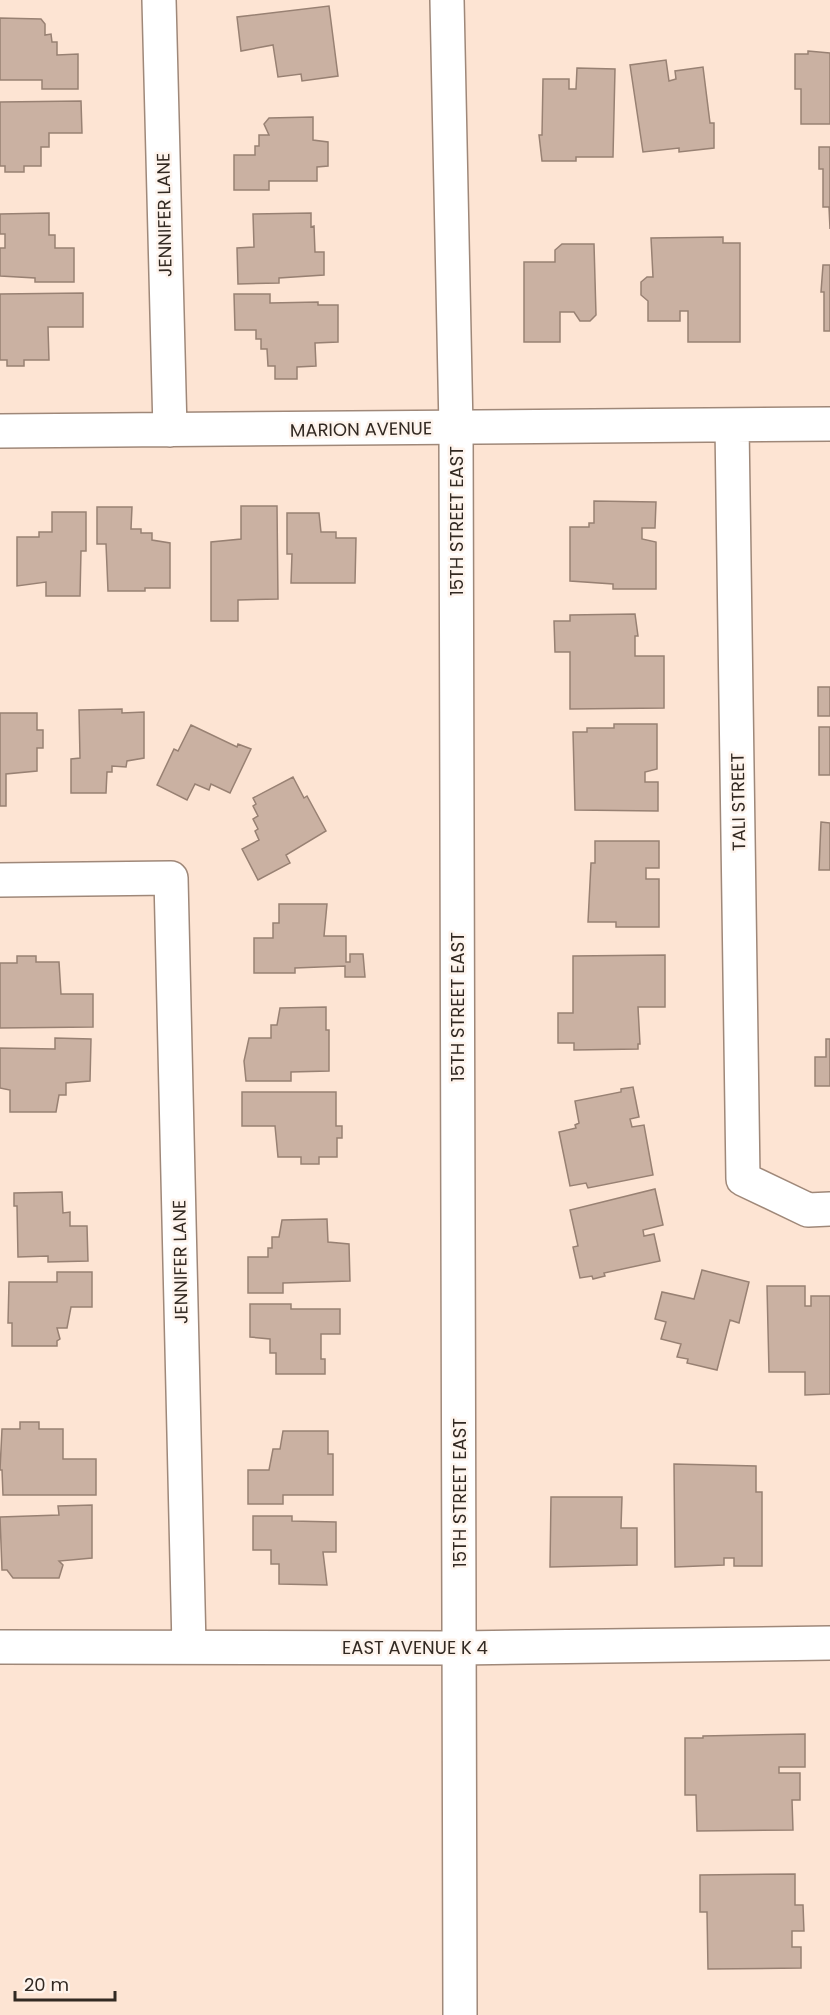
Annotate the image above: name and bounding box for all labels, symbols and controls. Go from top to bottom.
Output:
street label: JENNIFER LANE [150,153,178,277]
street label: MARION AVENUE [290,415,432,443]
street label: 15TH STREET EAST [444,446,469,596]
street label: TALI STREET [725,752,751,851]
street label: 15TH STREET EAST [445,932,470,1082]
street label: JENNIFER LANE [166,1200,194,1324]
street label: 15TH STREET EAST [447,1418,472,1568]
street label: EAST AVENUE K 4 [342,1635,488,1660]
scale bar [15,1964,116,2002]
text: 20 m [24,1972,69,1997]

